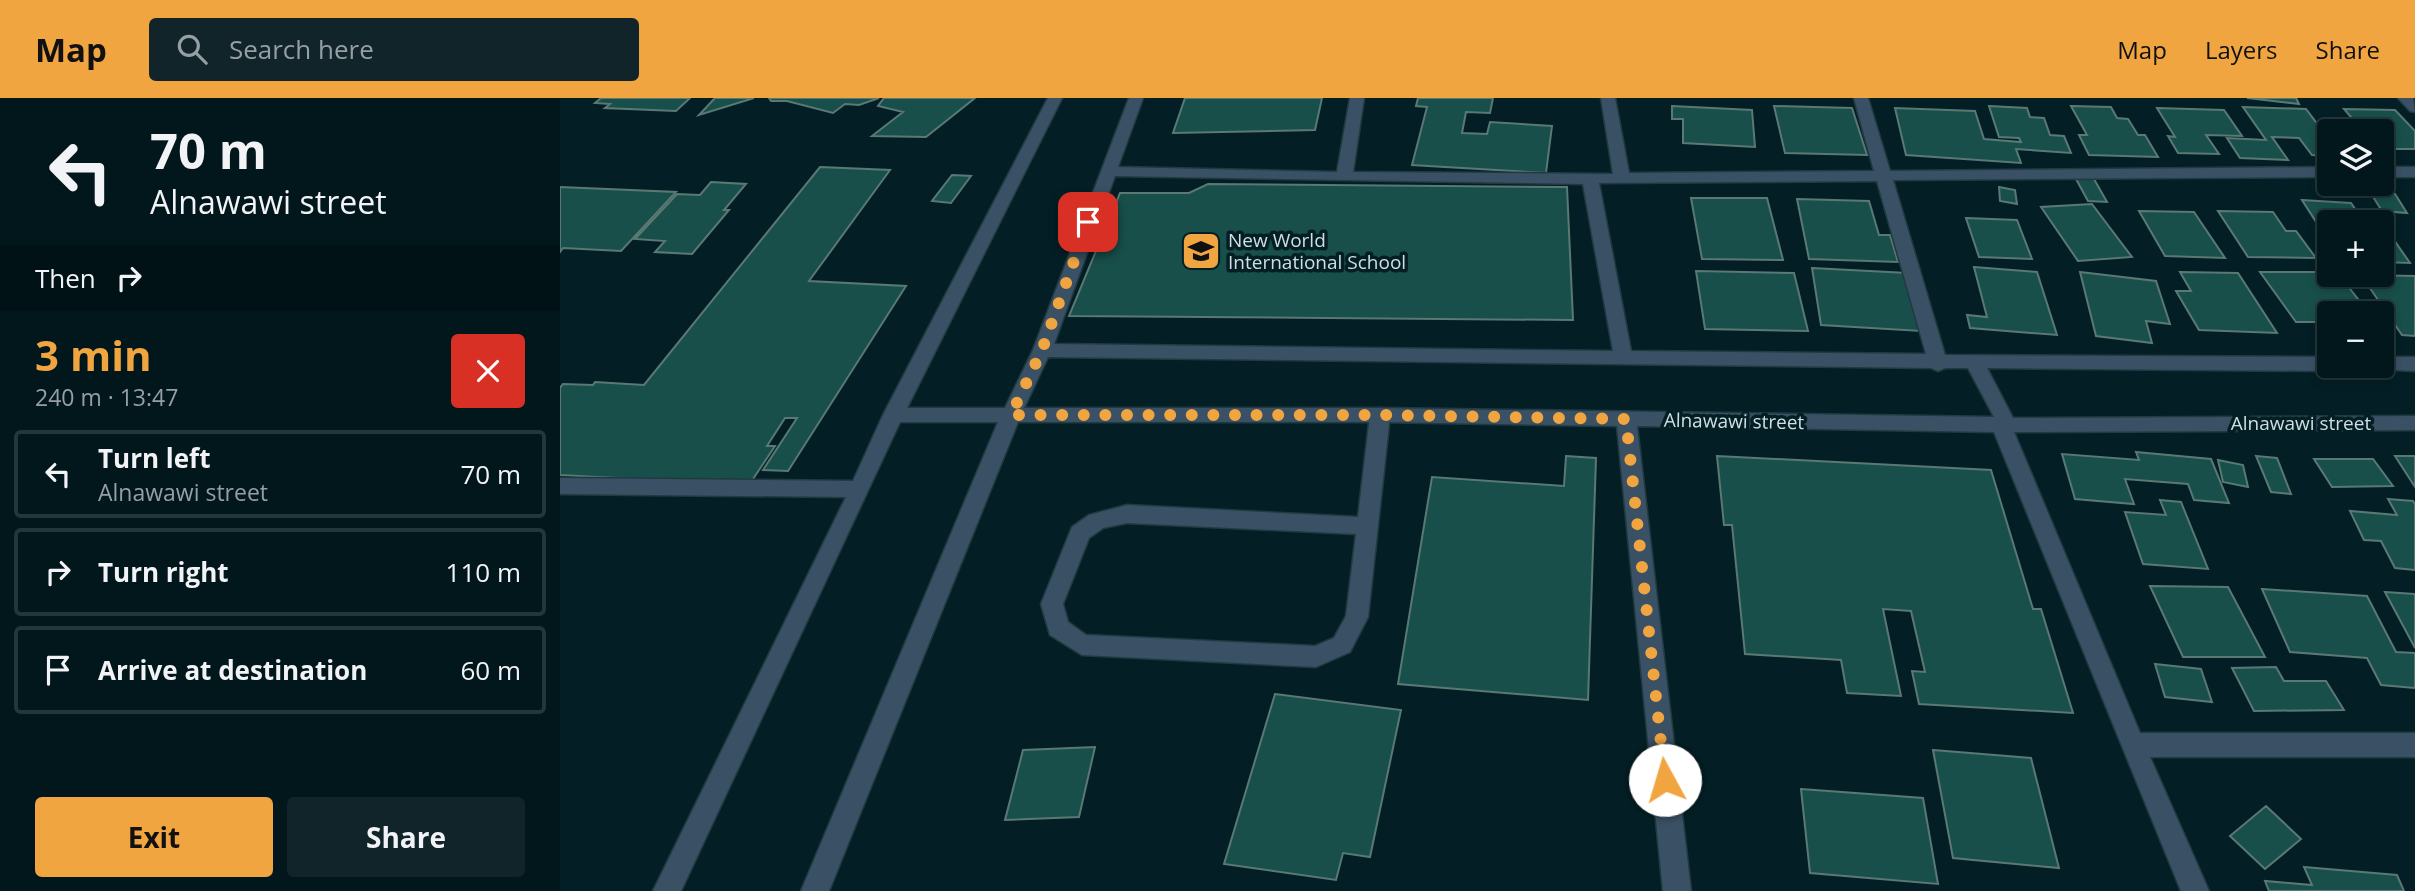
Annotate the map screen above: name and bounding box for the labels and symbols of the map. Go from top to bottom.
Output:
pin [1058,192,1118,252]
place label: New World International School [1228,227,1406,275]
school or university icon: New World International School [1180,230,1222,272]
street label: Alnawawi street [1664,407,1805,435]
street label: Alnawawi street [2231,410,2371,436]
position arrow [1628,743,1702,817]

